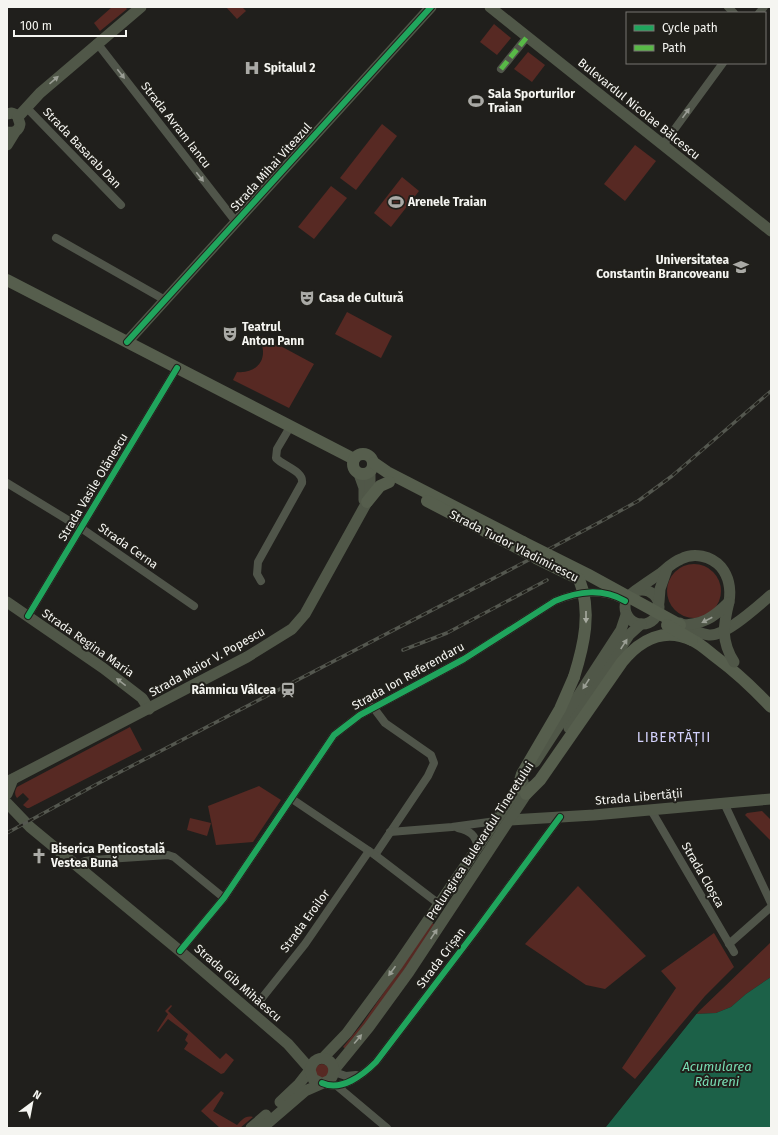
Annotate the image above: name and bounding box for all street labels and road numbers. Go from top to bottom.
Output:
street label: Bulevardul Nicolae Bălcescu [575,55,703,163]
street label: Strada Avram Iancu [138,79,214,171]
street label: Strada Basarab Dan [40,105,124,191]
street label: Strada Mihai Viteazul [228,120,315,214]
street label: Strada Vasile Olănescu [55,431,131,543]
street label: Strada Tudor Vladimirescu [447,507,581,585]
street label: Strada Cerna [95,520,161,572]
street label: Strada Regina Maria [39,606,137,680]
street label: Strada Maior V. Popescu [147,624,267,700]
street label: Strada Ion Referendaru [349,639,467,713]
street label: Prelungirea Bulevardul Tineretului [424,759,536,923]
street label: Strada Libertății [595,786,684,809]
street label: Strada Cloșca [678,840,727,911]
street label: Strada Eroilor [277,886,333,955]
street label: Strada Crișan [414,925,469,992]
street label: Strada Gib Mihăescu [192,941,284,1025]

